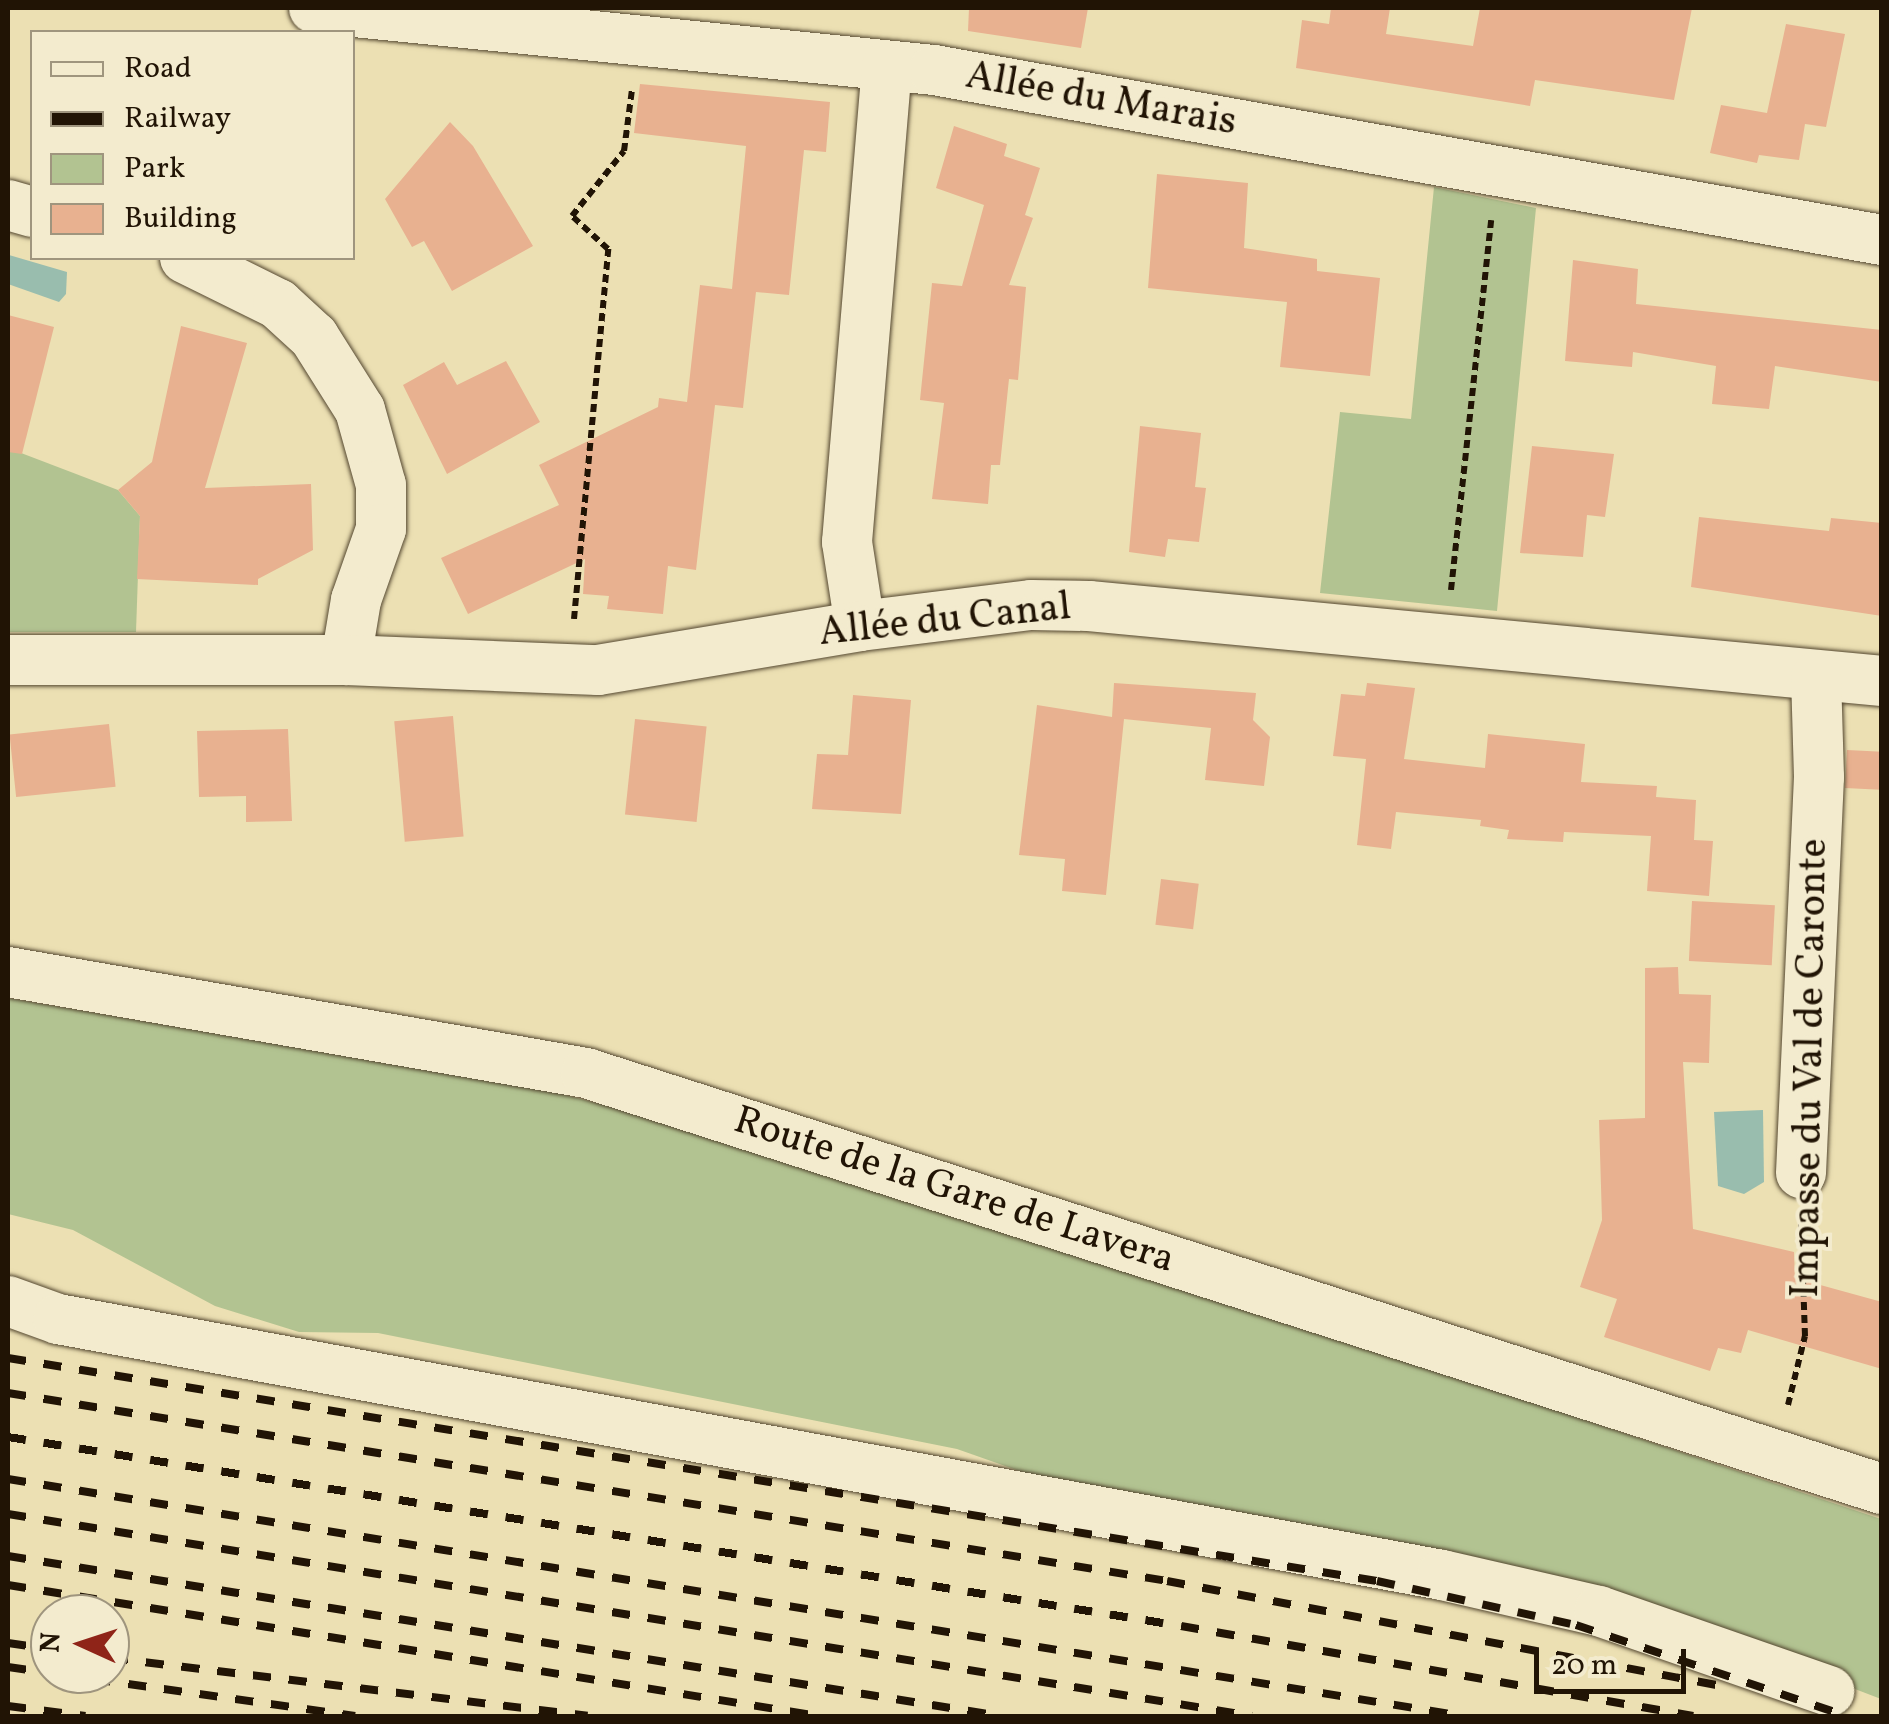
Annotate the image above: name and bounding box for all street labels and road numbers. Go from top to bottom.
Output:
street label: Allée du Marais [962,53,1240,147]
street label: Allée du Canal [817,584,1073,658]
street label: Impasse du Val de Caronte [1783,837,1839,1299]
street label: Route de la Gare de Lavera [728,1097,1180,1285]

